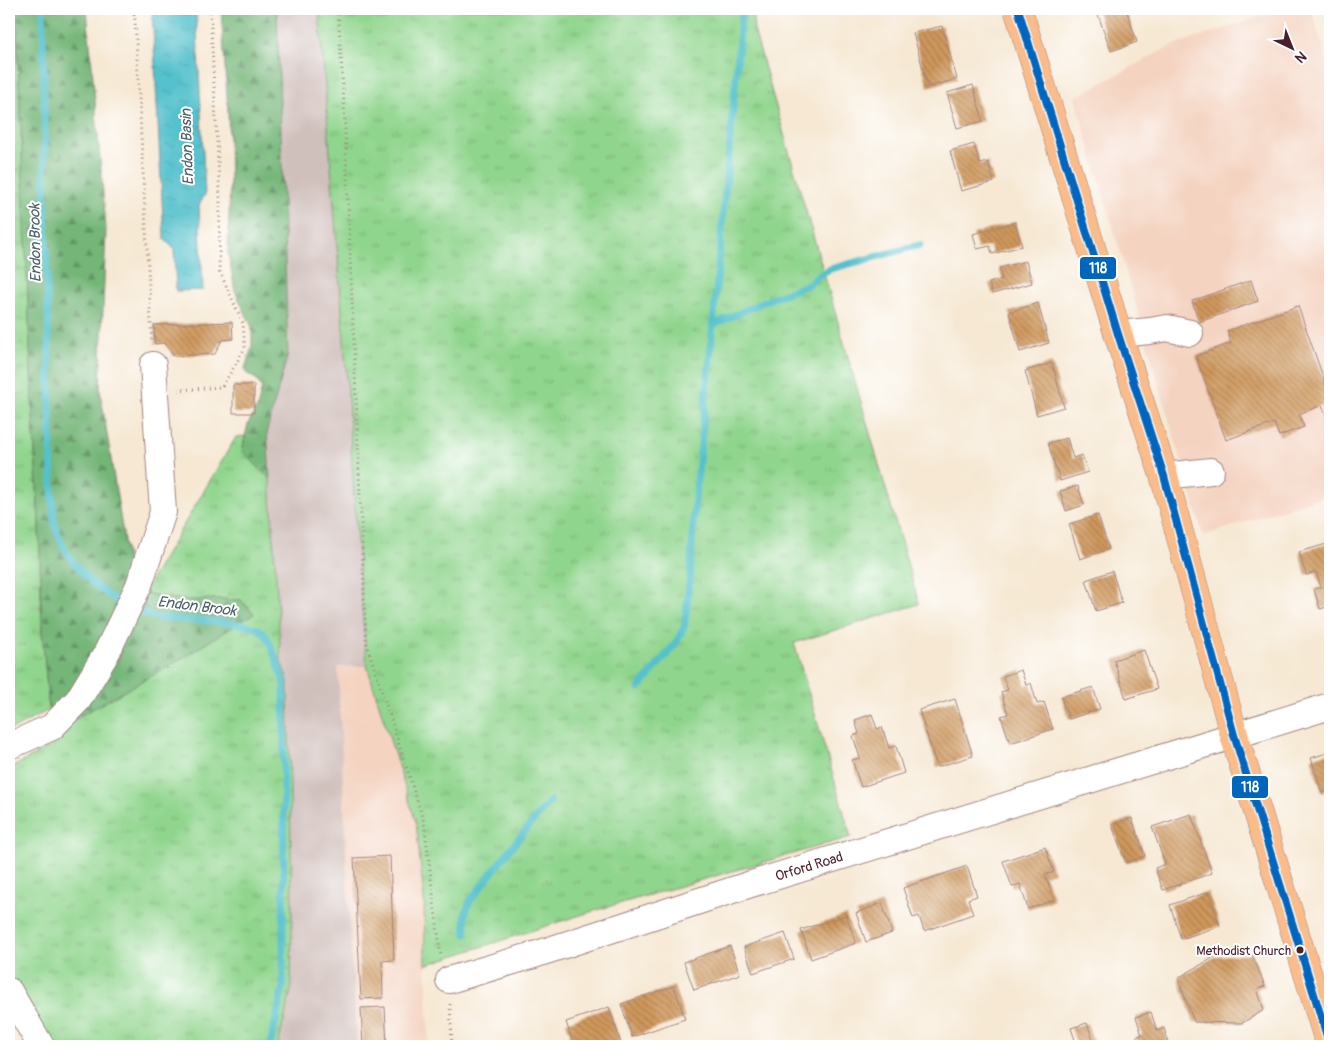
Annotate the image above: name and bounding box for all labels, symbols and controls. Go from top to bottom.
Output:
north arrow [1266,22,1316,72]
text: N [1291,48,1310,67]
water label: Endon Basin [177,107,198,185]
water label: Endon Brook [25,202,46,283]
line badge: 118 [1079,256,1117,280]
text: 118 [1089,260,1107,277]
water label: Endon Brook [157,592,239,621]
line badge: 118 [1231,775,1269,799]
text: 118 [1241,779,1259,796]
street label: Orford Road [773,848,845,885]
place label: Methodist Church [1196,943,1291,959]
marker: Methodist Church [1295,945,1305,955]

